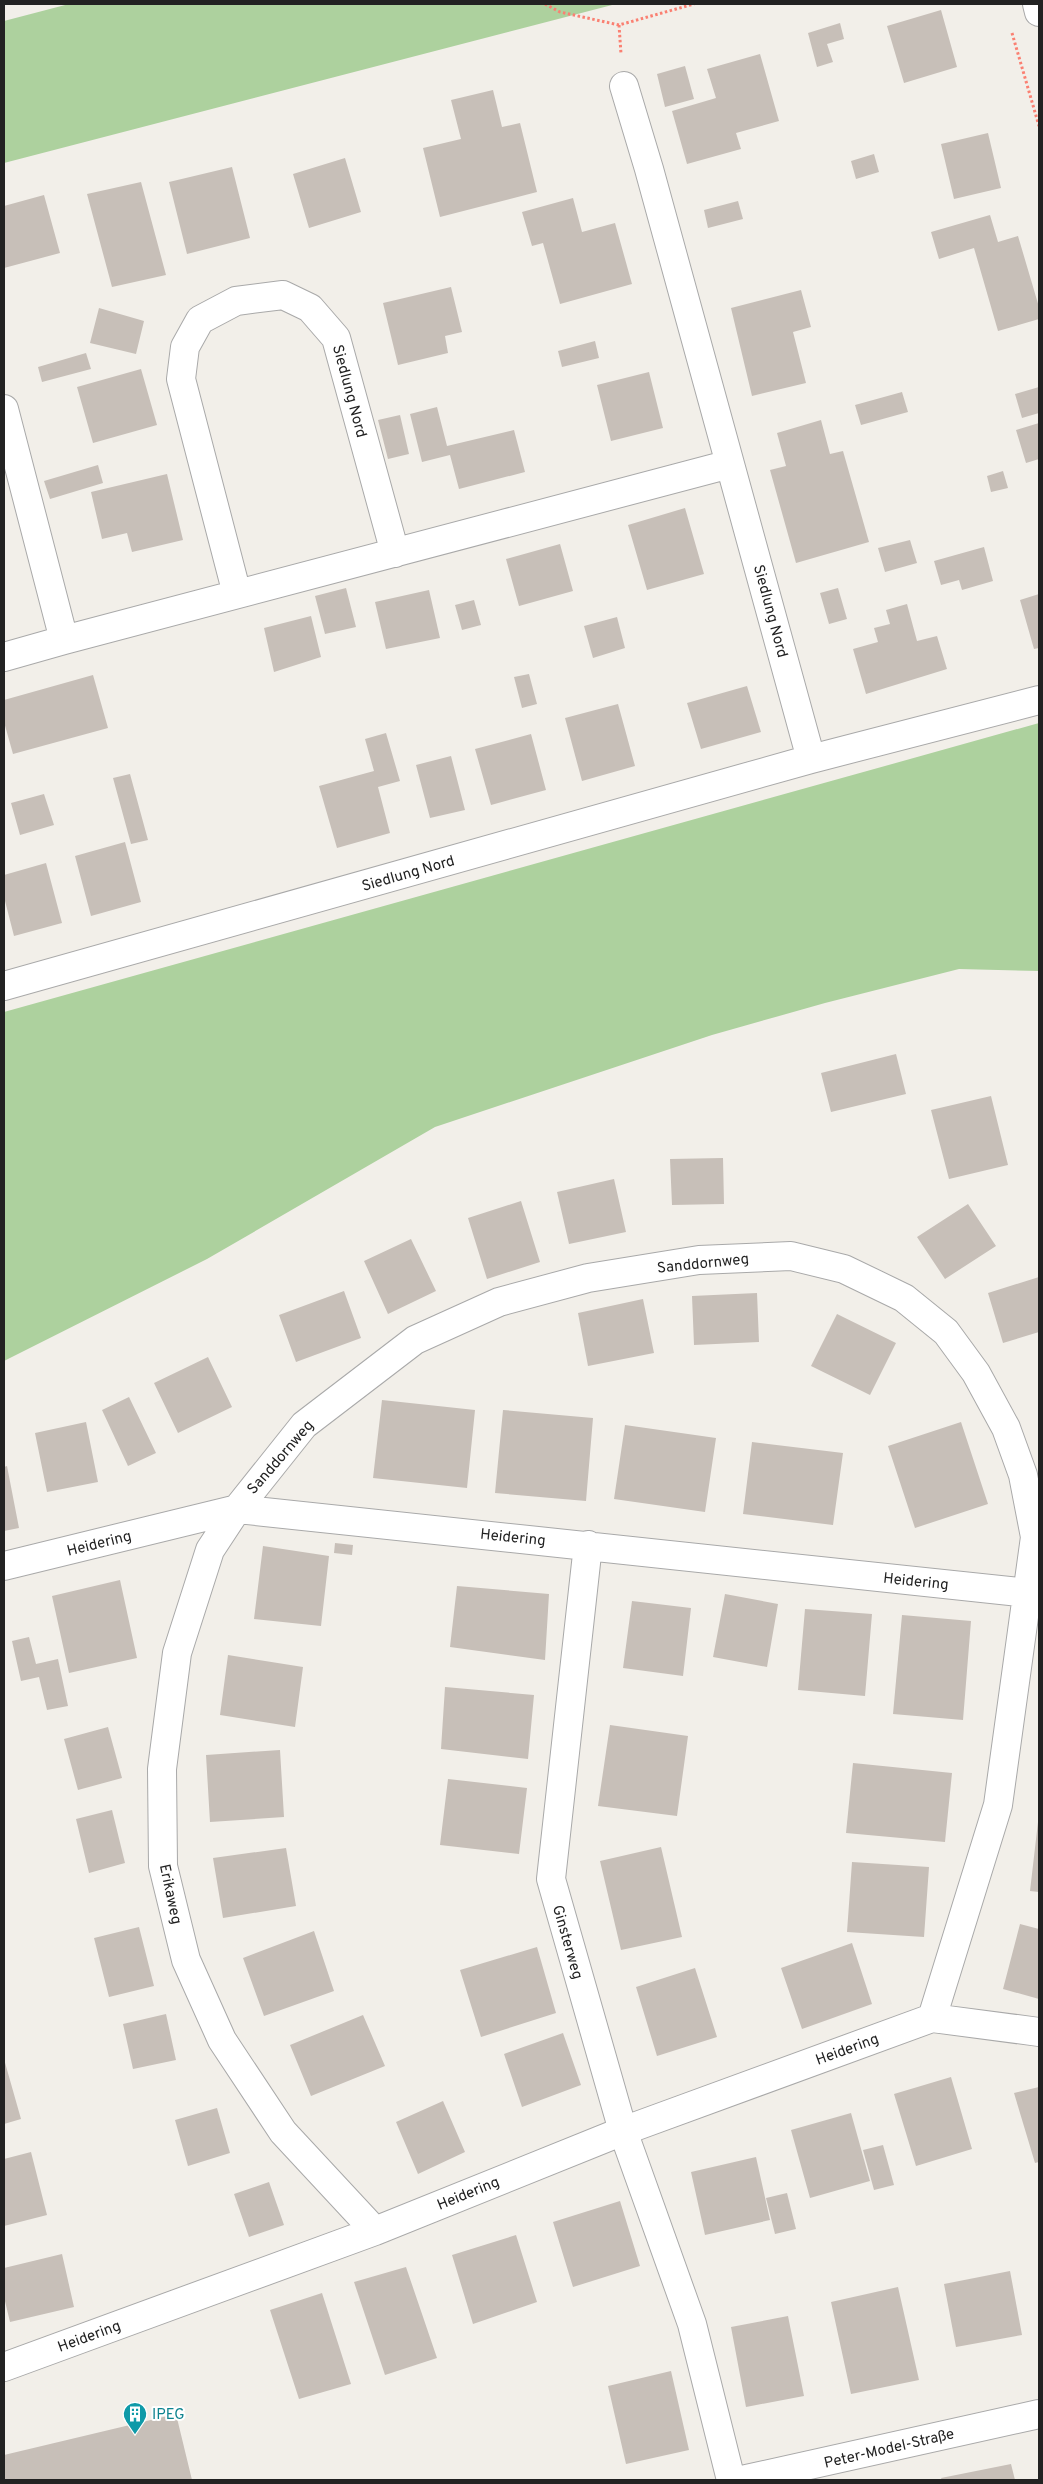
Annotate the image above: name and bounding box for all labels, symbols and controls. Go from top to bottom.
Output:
street label: Siedlung Nord [327,343,370,440]
street label: Siedlung Nord [748,563,791,660]
street label: Siedlung Nord [360,852,457,897]
street label: Sanddornweg [656,1250,750,1279]
street label: Sanddornweg [244,1417,319,1499]
street label: Heidering [479,1526,547,1551]
street label: Heidering [65,1527,134,1562]
street label: Heidering [882,1570,950,1595]
street label: Erikaweg [154,1862,185,1926]
street label: Ginsterweg [547,1903,586,1982]
street label: Heidering [813,2030,882,2071]
street label: Heidering [435,2173,503,2216]
street label: Heidering [55,2317,124,2358]
building icon: IPEG [122,2401,148,2435]
place label: IPEG [152,2406,185,2425]
street label: Peter-Model-Straße [822,2425,956,2474]

